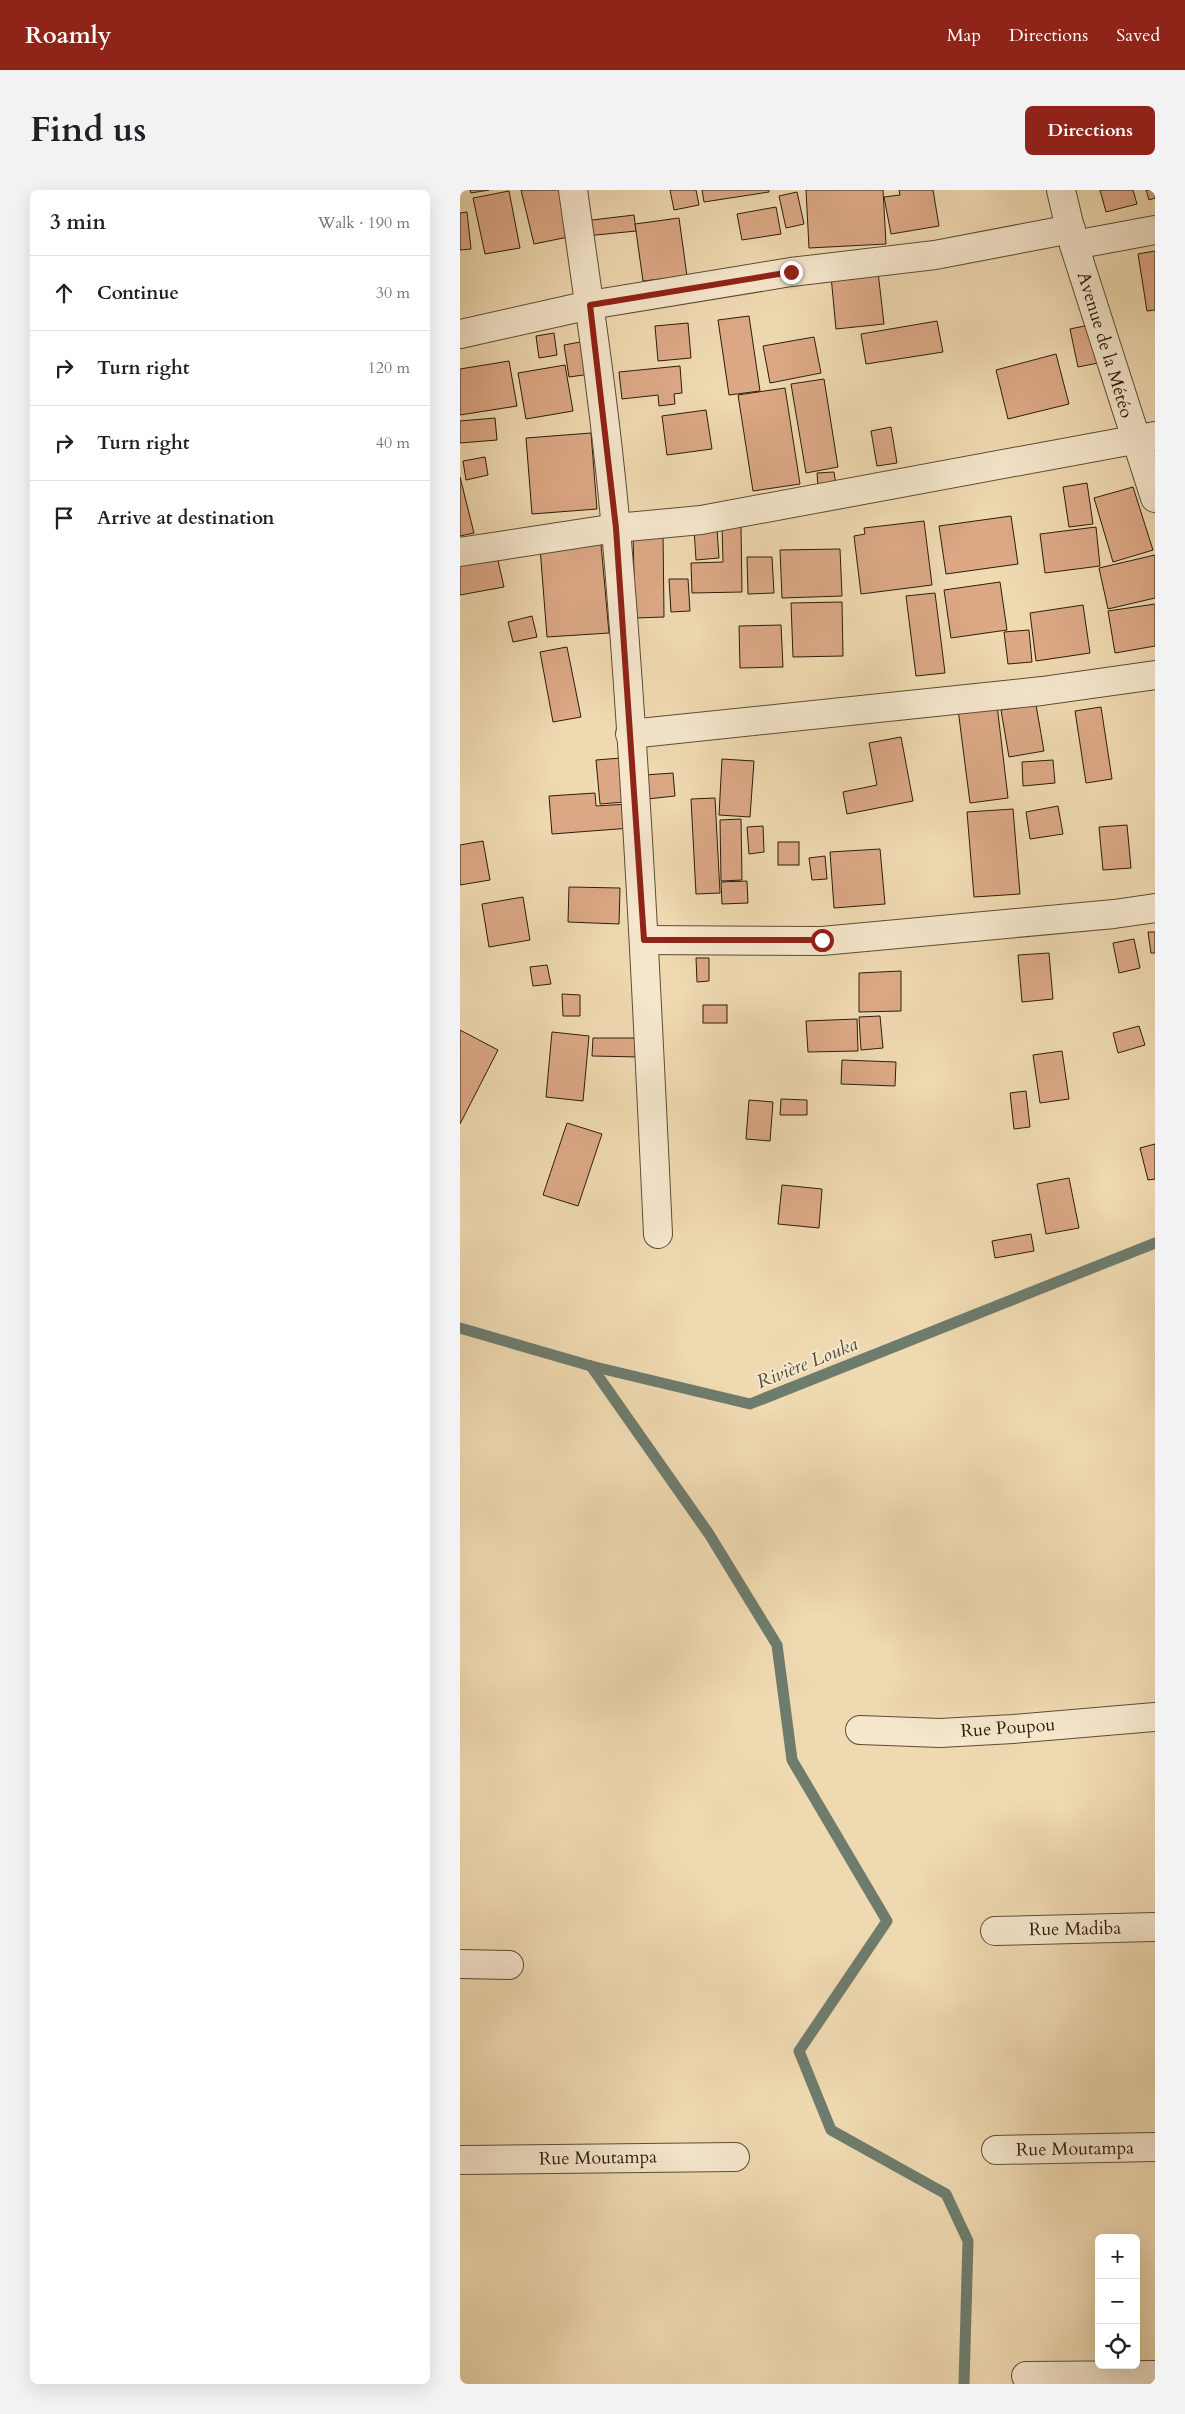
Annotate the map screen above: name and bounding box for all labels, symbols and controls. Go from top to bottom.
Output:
text: Roamly [25,19,111,52]
text: Map [947,23,981,48]
text: Directions [1009,23,1088,48]
text: Saved [1116,23,1160,48]
text: Find us [30,106,146,154]
button: Directions [1025,106,1155,155]
text: 3 min [50,208,106,237]
text: Walk · 190 m [318,212,410,234]
route end [780,261,803,284]
street label: Avenue de la Météo [1071,269,1139,421]
icon: ahead [50,279,78,307]
text: Continue [97,280,179,306]
text: 30 m [376,282,410,304]
icon: right [50,354,78,382]
text: Turn right [97,355,189,381]
text: 120 m [368,357,410,379]
icon: right [50,429,78,457]
text: Turn right [97,430,189,456]
text: 40 m [376,432,410,454]
icon: arrive [50,504,78,532]
text: Arrive at destination [97,505,274,531]
route start [811,929,834,952]
water label: Rivière Louka [753,1331,862,1395]
street label: Rue Poupou [960,1712,1056,1744]
street label: Rue Madiba [1029,1916,1122,1942]
street label: Rue Moutampa [1016,2135,1134,2163]
street label: Rue Moutampa [539,2144,657,2172]
map controls [1095,2234,1140,2369]
button: + [1095,2234,1140,2279]
button: − [1095,2279,1140,2324]
button: locate [1095,2324,1140,2369]

